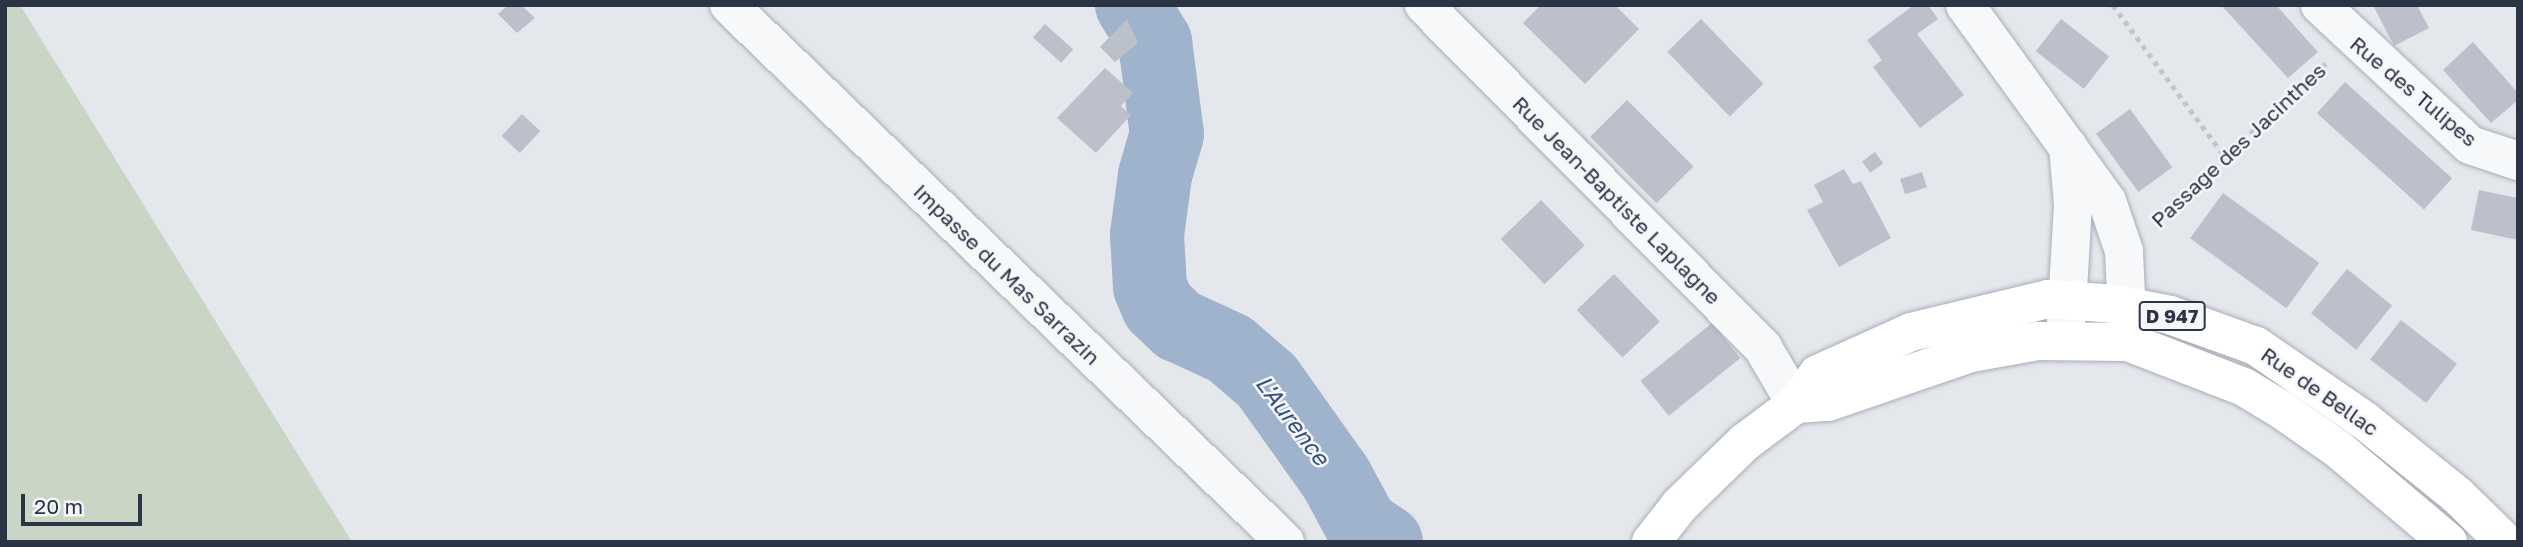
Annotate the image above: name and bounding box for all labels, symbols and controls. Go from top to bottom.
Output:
street label: Rue des Tulipes [2345,31,2483,151]
street label: Passage des Jacinthes [2146,58,2330,232]
street label: Rue Jean-Baptiste Laplagne [1508,91,1726,309]
street label: Impasse du Mas Sarrazin [909,178,1105,370]
road number: D 947 [2137,300,2207,332]
street label: Rue de Bellac [2257,341,2383,441]
water label: L'Aurence [1250,370,1336,470]
scale bar [24,480,145,524]
text: 20 m [34,493,83,519]

